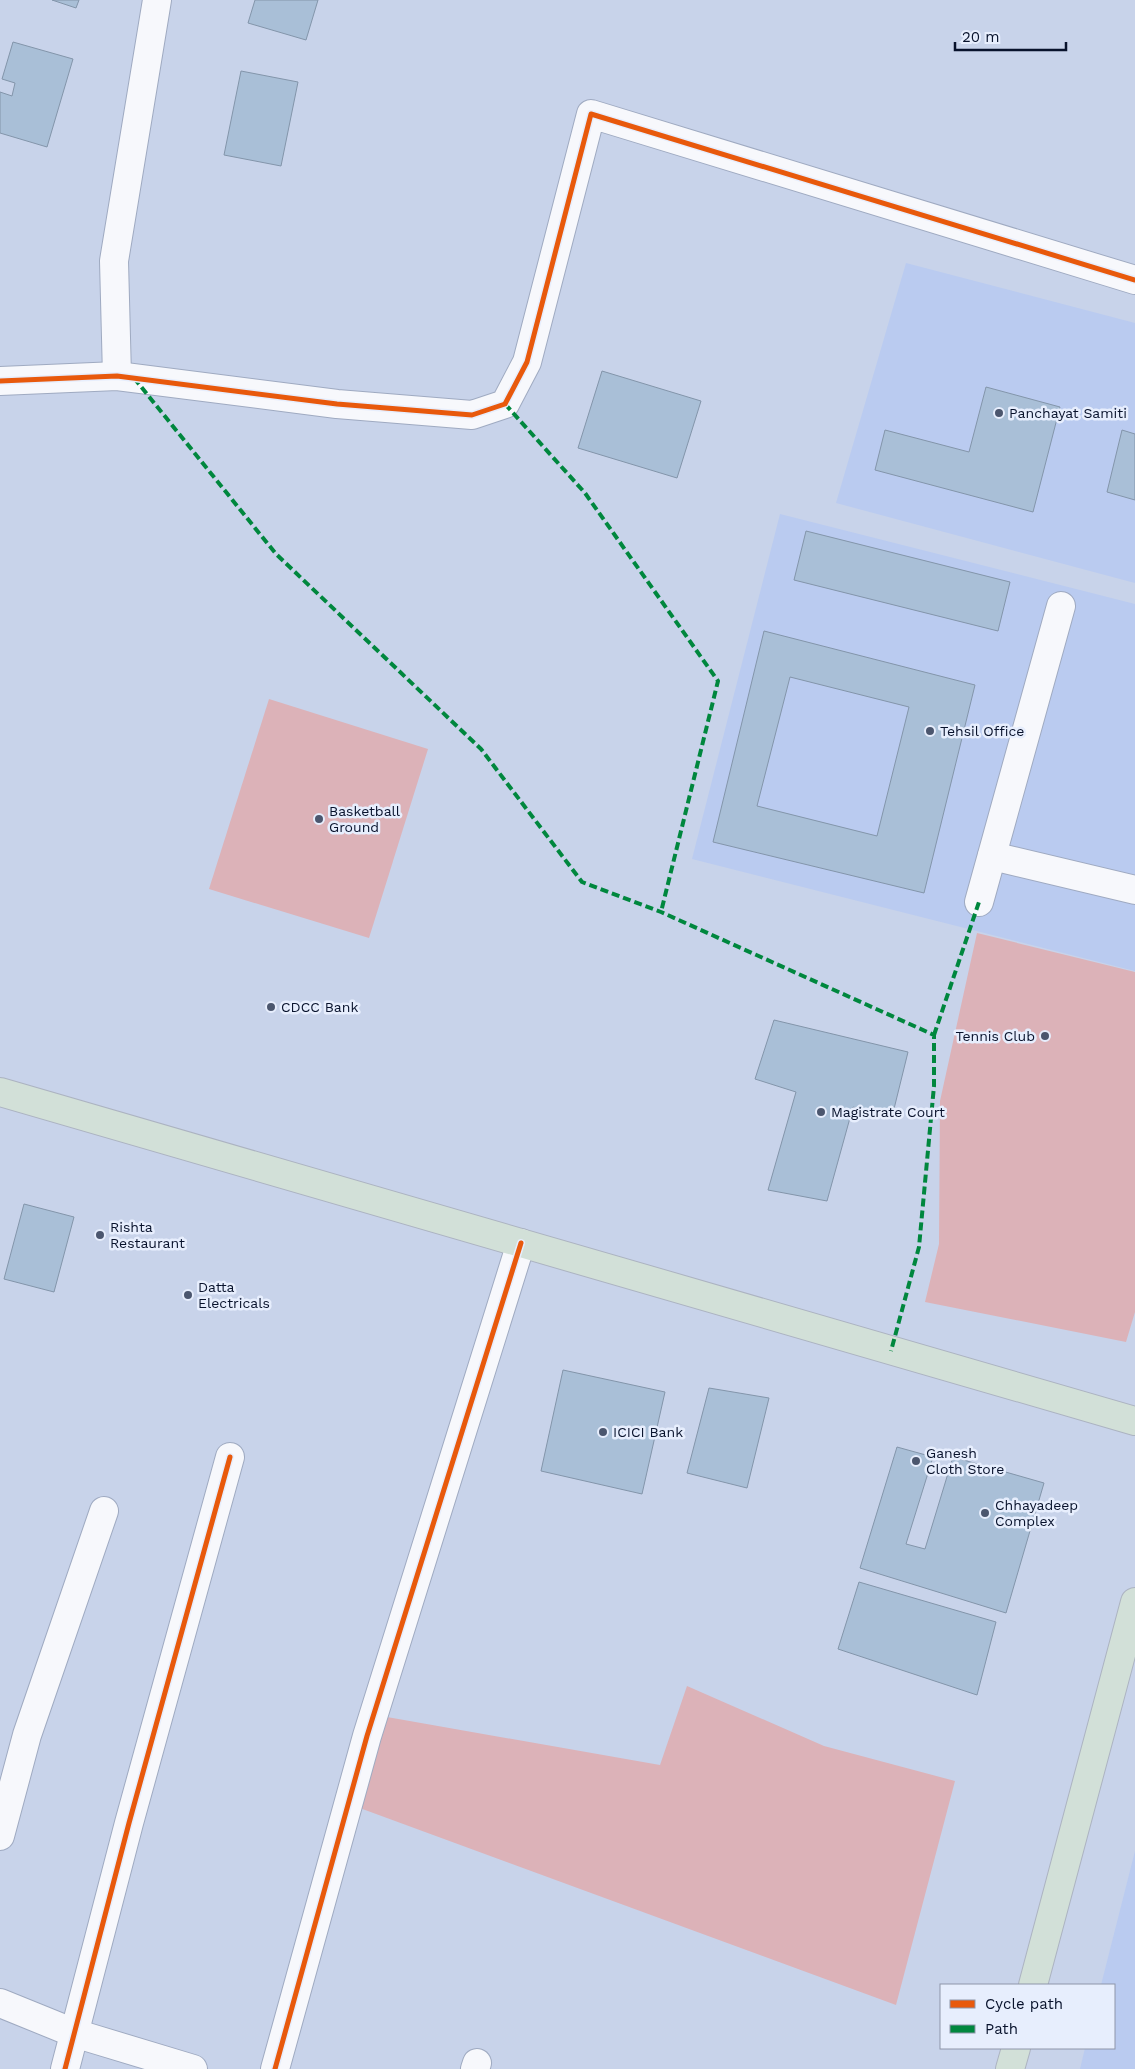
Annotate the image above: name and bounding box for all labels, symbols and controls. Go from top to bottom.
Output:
scale bar [955,20,1066,52]
text: 20 m [962,28,1000,46]
place label: Panchayat Samiti [1009,405,1127,421]
marker: Panchayat Samiti [993,407,1005,419]
place label: Tehsil Office [940,723,1024,739]
marker: Tehsil Office [924,725,936,737]
place label: Basketball Ground [329,803,401,835]
marker: Basketball Ground [313,813,325,825]
place label: CDCC Bank [281,999,358,1015]
marker: CDCC Bank [265,1001,277,1013]
place label: Tennis Club [955,1028,1035,1044]
marker: Tennis Club [1039,1030,1051,1042]
place label: Magistrate Court [831,1104,945,1120]
marker: Magistrate Court [815,1106,827,1118]
place label: Rishta Restaurant [110,1219,185,1251]
marker: Rishta Restaurant [94,1229,106,1241]
place label: Datta Electricals [198,1279,270,1311]
marker: Datta Electricals [182,1289,194,1301]
place label: ICICI Bank [613,1424,683,1440]
marker: ICICI Bank [597,1426,609,1438]
place label: Ganesh Cloth Store [926,1445,1004,1477]
marker: Ganesh Cloth Store [910,1455,922,1467]
place label: Chhayadeep Complex [995,1497,1078,1529]
marker: Chhayadeep Complex [979,1507,991,1519]
legend [940,1984,1115,2049]
text: Cycle path [985,1995,1063,2013]
text: Path [985,2020,1018,2038]

